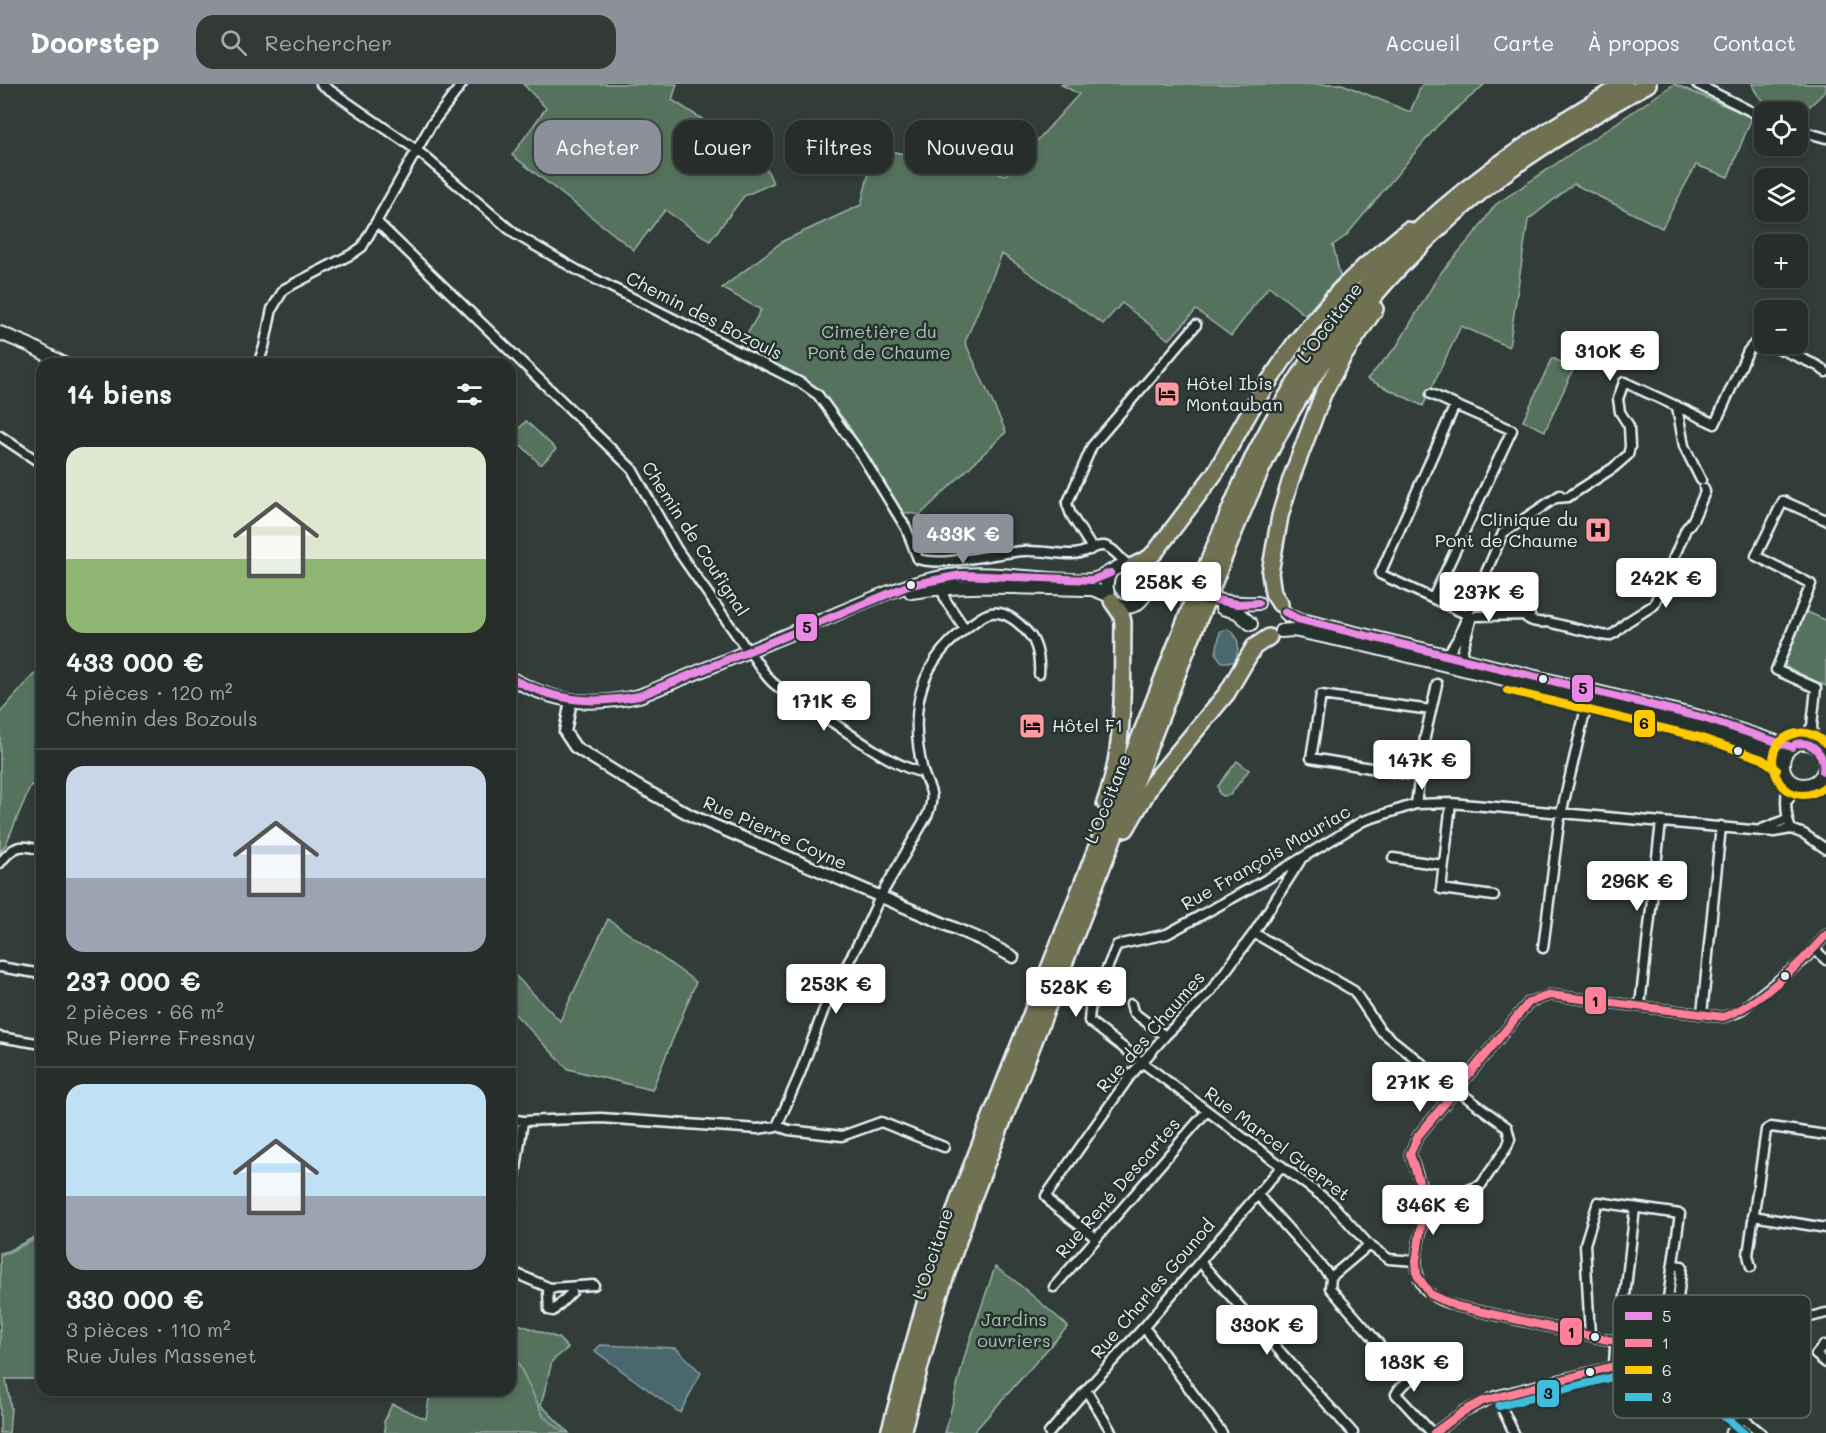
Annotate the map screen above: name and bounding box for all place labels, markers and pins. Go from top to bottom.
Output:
pin: 310K € [1561,331,1659,382]
place label: Hôtel Ibis Montauban [1186,371,1283,416]
hotel icon: Hôtel Ibis Montauban [1152,379,1182,409]
place label: Clinique du Pont de Chaume [1435,507,1578,552]
pin: 433K € [914,514,1012,565]
hospital icon: Clinique du Pont de Chaume [1583,515,1613,545]
pin: 242K € [1617,558,1715,609]
pin: 258K € [1122,562,1220,613]
pin: 237K € [1440,572,1538,623]
unlabelled marker [905,579,917,591]
unlabelled marker [1537,673,1549,685]
pin: 171K € [775,681,873,732]
hotel icon: Hôtel F1 [1017,711,1047,741]
place label: Hôtel F1 [1052,713,1123,737]
pin: 147K € [1373,740,1471,791]
unlabelled marker [1732,745,1744,757]
pin: 296K € [1588,861,1686,912]
pin: 253K € [787,964,885,1015]
pin: 528K € [1027,967,1125,1018]
unlabelled marker [1779,970,1791,982]
pin: 271K € [1371,1062,1469,1113]
pin: 346K € [1384,1185,1482,1236]
pin: 330K € [1218,1305,1316,1356]
unlabelled marker [1589,1331,1601,1343]
pin: 183K € [1365,1342,1463,1393]
unlabelled marker [1584,1366,1596,1378]

